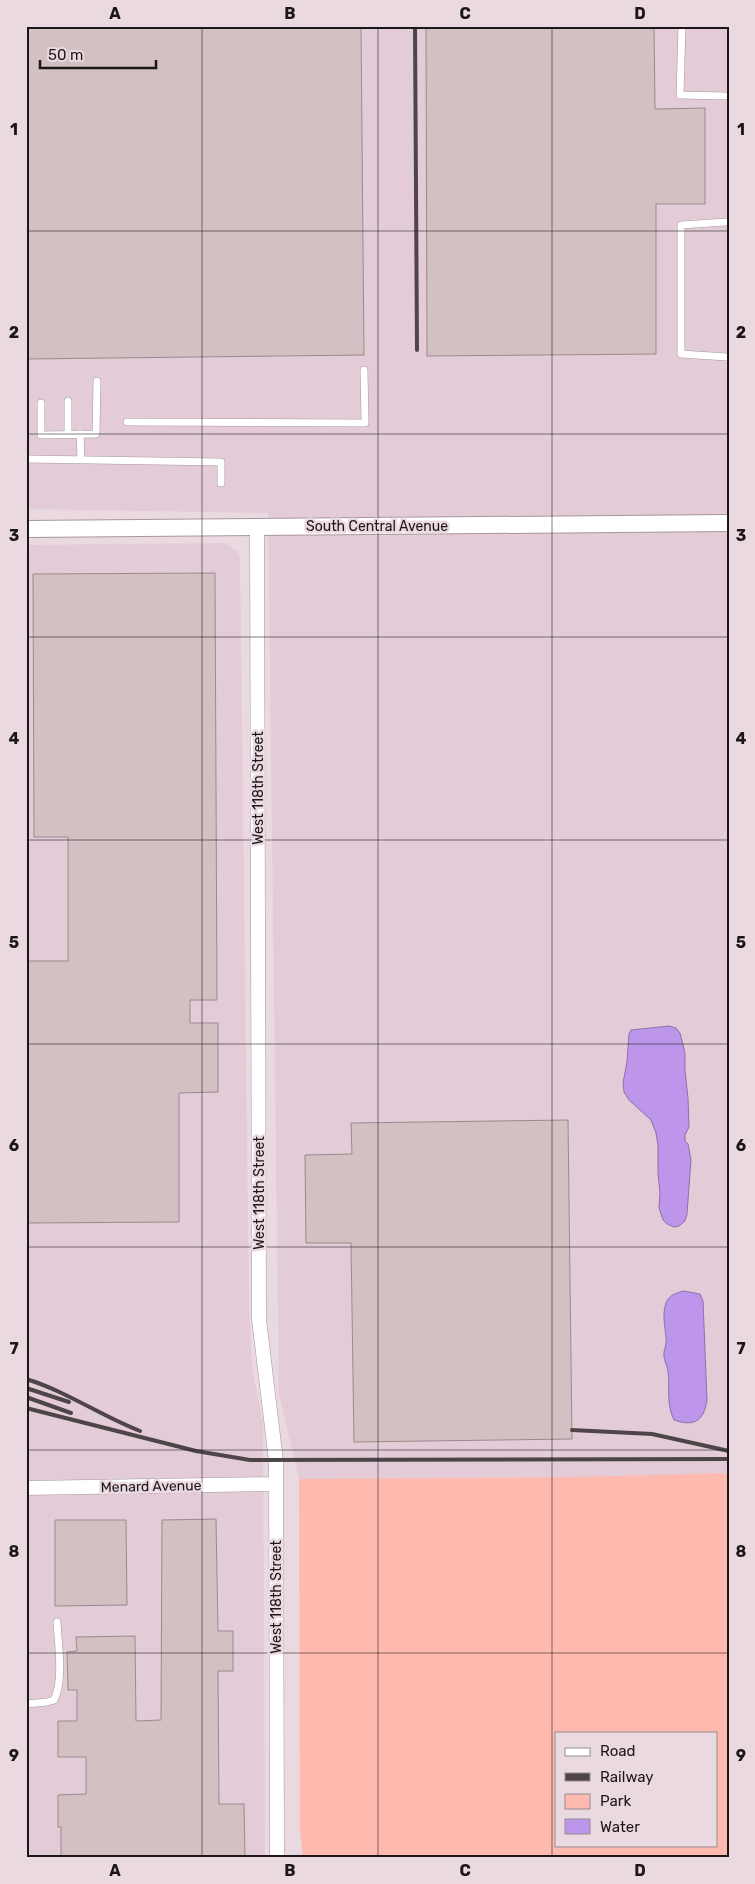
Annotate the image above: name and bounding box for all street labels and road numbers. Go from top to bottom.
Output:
street label: South Central Avenue [306,518,448,535]
street label: West 118th Street [250,731,267,845]
street label: West 118th Street [251,1136,268,1250]
street label: Menard Avenue [100,1477,202,1496]
street label: West 118th Street [268,1540,285,1654]

